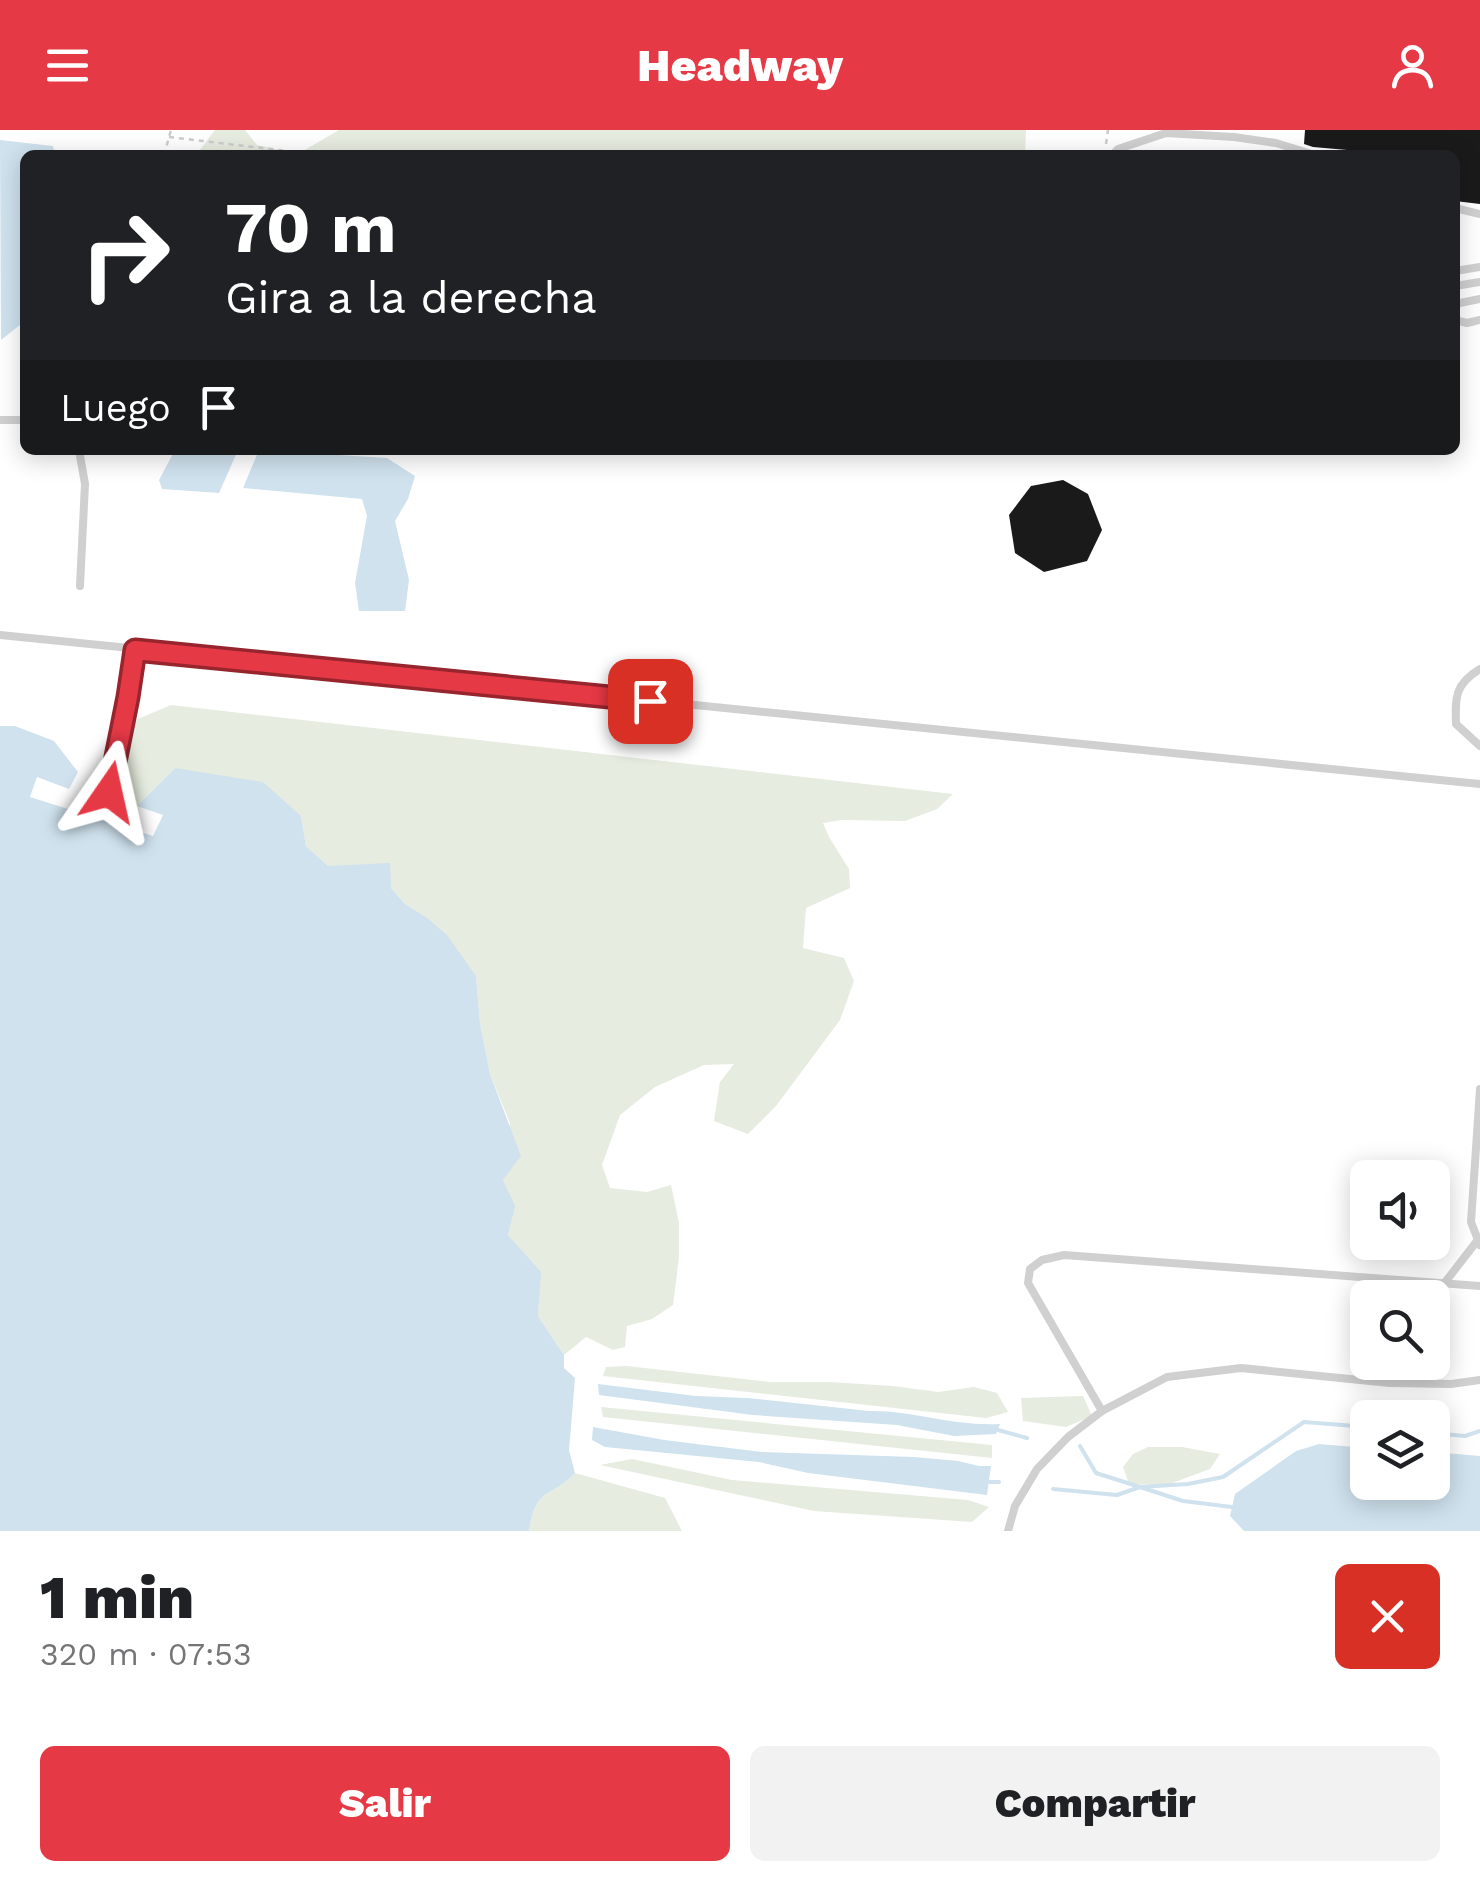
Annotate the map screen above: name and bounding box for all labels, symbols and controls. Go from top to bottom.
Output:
icon: menu [40,38,95,93]
icon: person [1385,38,1440,93]
text: Headway [637,39,843,92]
text: 70 m [225,187,397,269]
icon: right [60,190,190,320]
text: Gira a la derecha [225,271,597,324]
icon: arrive [191,380,246,435]
text: Luego [60,386,171,430]
pin [608,659,693,744]
icon: arrive [623,674,678,729]
position arrow [57,740,161,844]
map controls [1350,1160,1450,1500]
button: sound [1350,1160,1450,1260]
button: search [1350,1280,1450,1380]
button: layers [1350,1400,1450,1500]
text: 1 min [40,1562,194,1633]
button: close [1335,1564,1440,1669]
text: 320 m · 07:53 [40,1635,252,1673]
button: Salir [40,1746,730,1861]
button: Compartir [750,1746,1440,1861]

